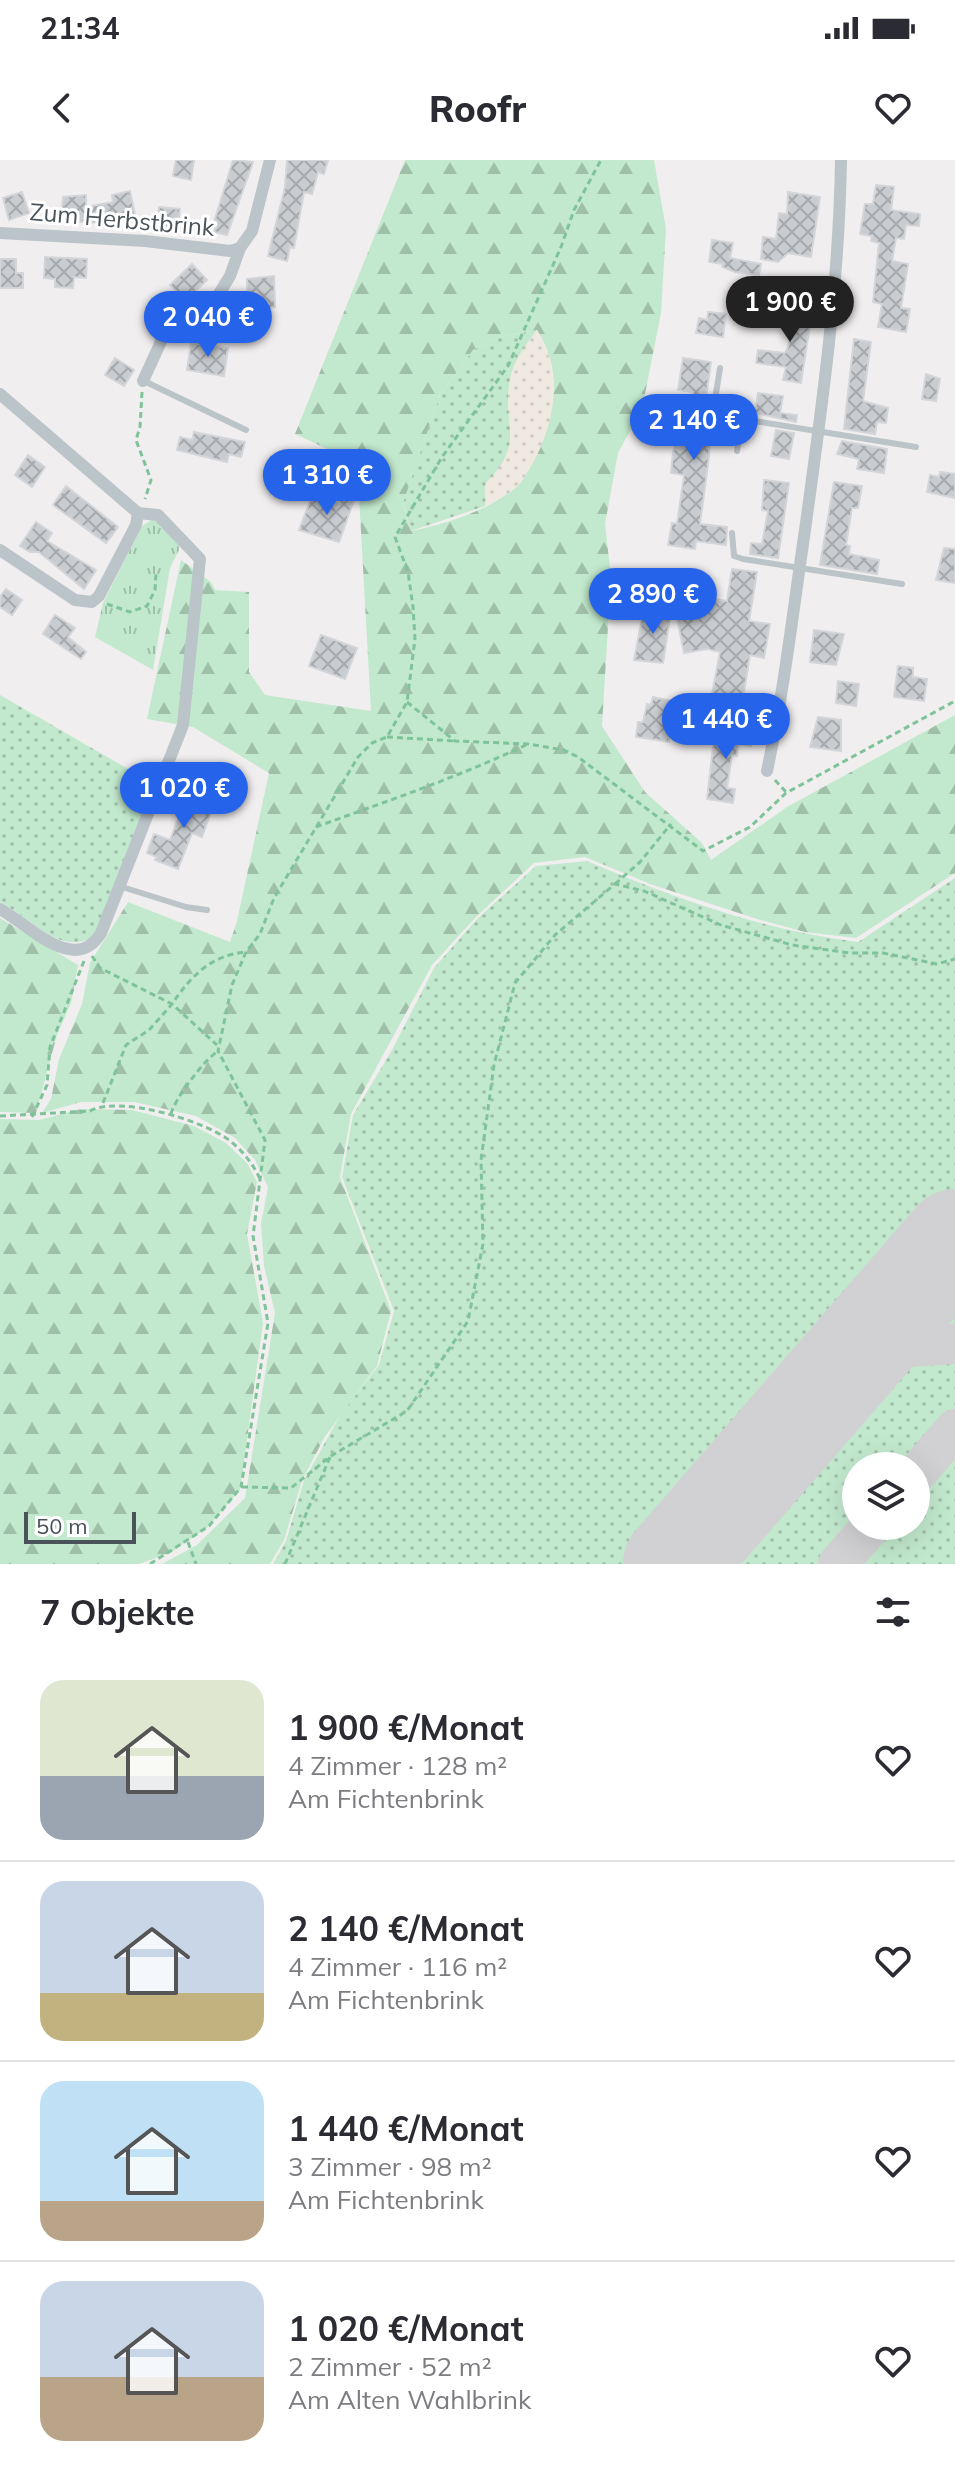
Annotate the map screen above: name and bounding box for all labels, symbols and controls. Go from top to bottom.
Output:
text: 21:34 [40,9,119,47]
icon: back [40,86,84,130]
text: Roofr [429,86,526,131]
icon: heart [871,86,915,130]
street label: Zum Herbstbrink [29,196,216,242]
pin: 1 900 € [716,276,864,344]
text: 1 900 € [744,285,836,318]
pin: 2 040 € [134,291,282,359]
text: 2 040 € [162,300,254,333]
pin: 2 140 € [620,394,768,462]
text: 2 140 € [648,403,740,436]
pin: 1 310 € [253,449,401,517]
text: 1 310 € [281,458,373,491]
pin: 2 890 € [579,568,727,636]
text: 2 890 € [607,577,699,610]
pin: 1 440 € [652,693,800,761]
text: 1 440 € [680,702,772,735]
pin: 1 020 € [110,762,258,830]
text: 1 020 € [138,771,230,804]
map controls [842,1452,930,1540]
button: layers [842,1452,930,1540]
scale bar [24,1508,136,1544]
text: 50 m [36,1512,87,1540]
icon: filters [871,1590,915,1634]
text: 7 Objekte [40,1591,195,1634]
text: 1 900 €/Monat [288,1706,524,1749]
icon: home [104,1712,200,1808]
icon: heart [871,1738,915,1782]
text: 4 Zimmer · 128 m² [288,1749,507,1782]
text: Am Fichtenbrink [288,1782,484,1815]
text: 2 140 €/Monat [288,1907,524,1950]
icon: home [104,1913,200,2009]
icon: heart [871,1939,915,1983]
text: 4 Zimmer · 116 m² [288,1950,507,1983]
text: Am Fichtenbrink [288,1983,484,2016]
text: 1 440 €/Monat [288,2107,524,2150]
icon: home [104,2113,200,2209]
icon: heart [871,2139,915,2183]
text: 3 Zimmer · 98 m² [288,2150,492,2183]
text: Am Fichtenbrink [288,2183,484,2216]
text: 1 020 €/Monat [288,2307,524,2350]
icon: home [104,2313,200,2409]
icon: heart [871,2339,915,2383]
text: 2 Zimmer · 52 m² [288,2350,492,2383]
text: Am Alten Wahlbrink [288,2383,531,2416]

